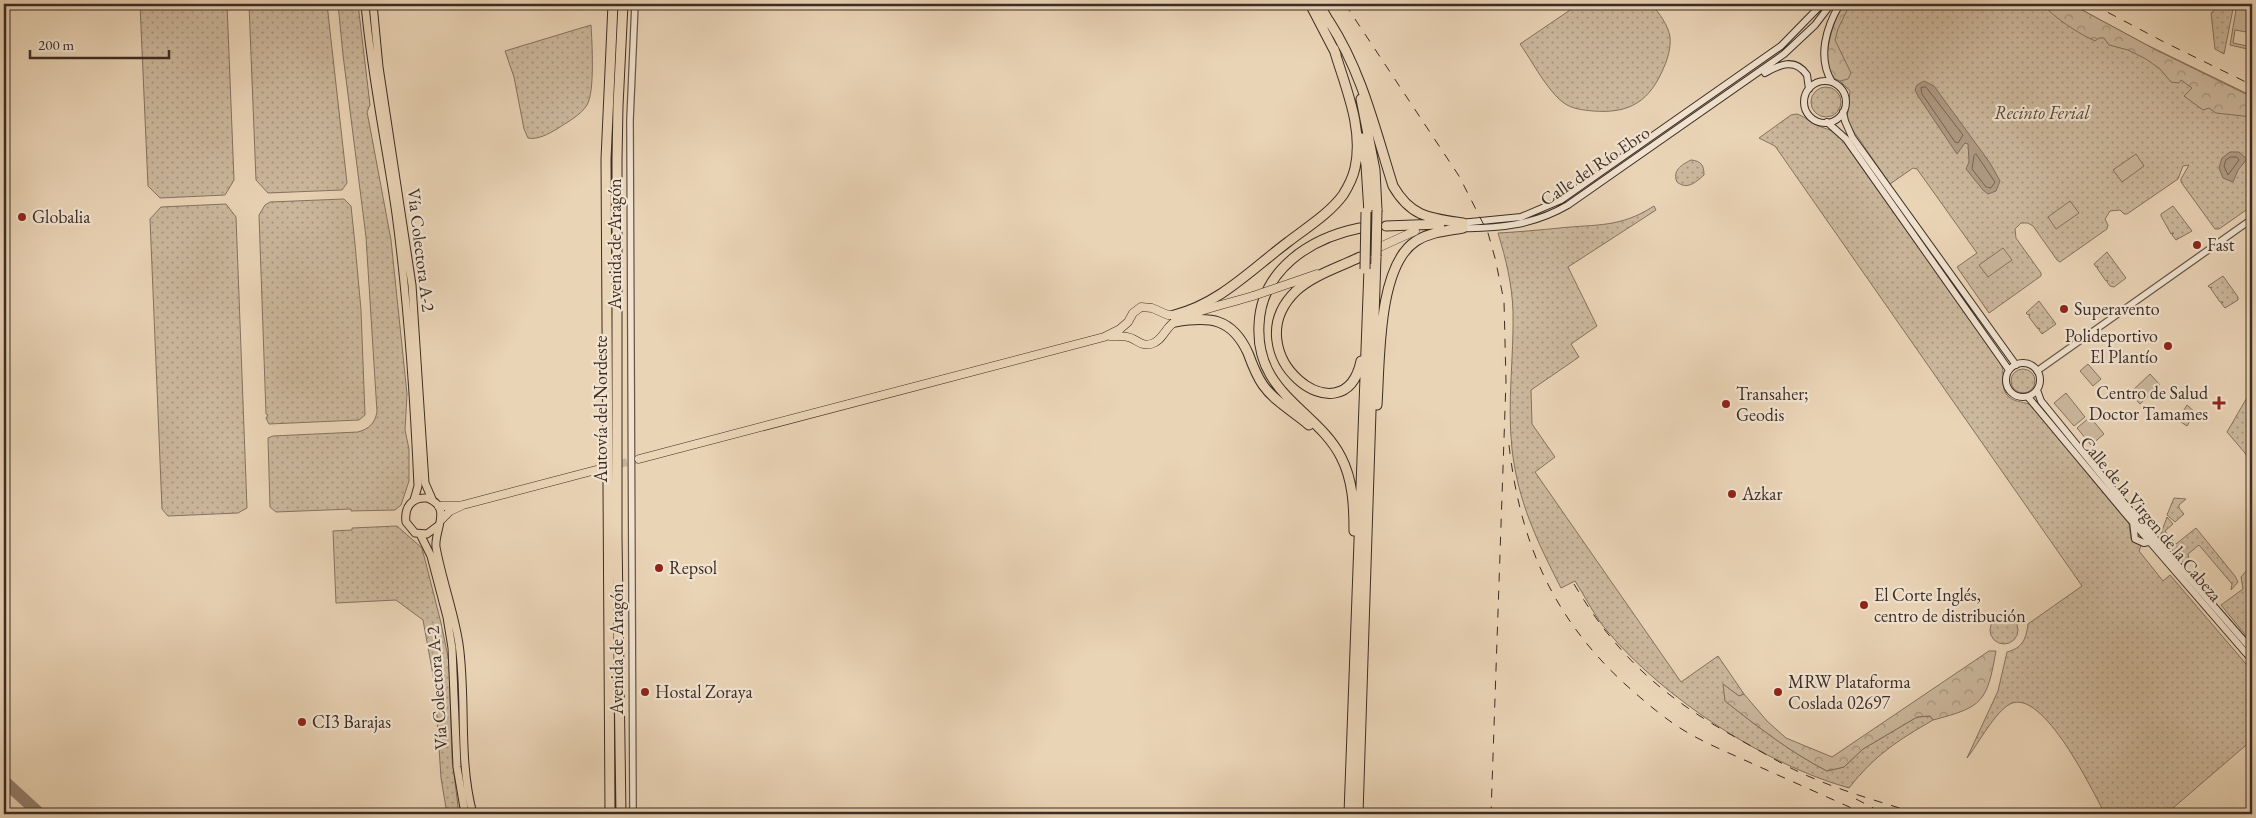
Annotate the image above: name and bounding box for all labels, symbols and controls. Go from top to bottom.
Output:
scale bar [30,28,169,60]
text: 200 m [38,35,75,54]
park label: Recinto Ferial [1994,101,2091,124]
street label: Calle del Río Ebro [1535,120,1654,211]
street label: Avenida de Aragón [603,178,626,311]
street label: Vía Colectora A-2 [403,187,441,313]
place label: Globalia [32,205,91,228]
marker: Globalia [16,211,28,223]
place label: Fast [2207,233,2235,256]
marker: Fast [2191,239,2203,251]
place label: Superavento [2074,297,2160,320]
marker: Superavento [2058,303,2070,315]
place label: Polideportivo El Plantío [2065,324,2158,368]
street label: Autovía del Nordeste [589,335,612,484]
marker: Polideportivo El Plantío [2162,340,2174,352]
place label: Centro de Salud Doctor Tamames [2089,381,2209,425]
place label: Transaher; Geodis [1736,382,1808,426]
marker: Centro de Salud Doctor Tamames [2212,396,2226,410]
marker: Transaher; Geodis [1720,398,1732,410]
street label: Calle de la Virgen de la Cabeza [2075,431,2228,607]
place label: Azkar [1741,482,1783,505]
marker: Azkar [1726,488,1738,500]
place label: Repsol [669,556,717,579]
marker: Repsol [653,562,665,574]
street label: Avenida de Aragón [605,583,628,716]
place label: El Corte Inglés, centro de distribución [1874,583,2026,627]
marker: El Corte Inglés, centro de distribución [1858,599,1870,611]
street label: Vía Colectora A-2 [421,625,452,751]
place label: MRW Plataforma Coslada 02697 [1788,670,1912,714]
place label: Hostal Zoraya [655,680,753,703]
marker: Hostal Zoraya [639,686,651,698]
marker: MRW Plataforma Coslada 02697 [1772,686,1784,698]
place label: CI3 Barajas [312,710,391,733]
marker: CI3 Barajas [296,716,308,728]

